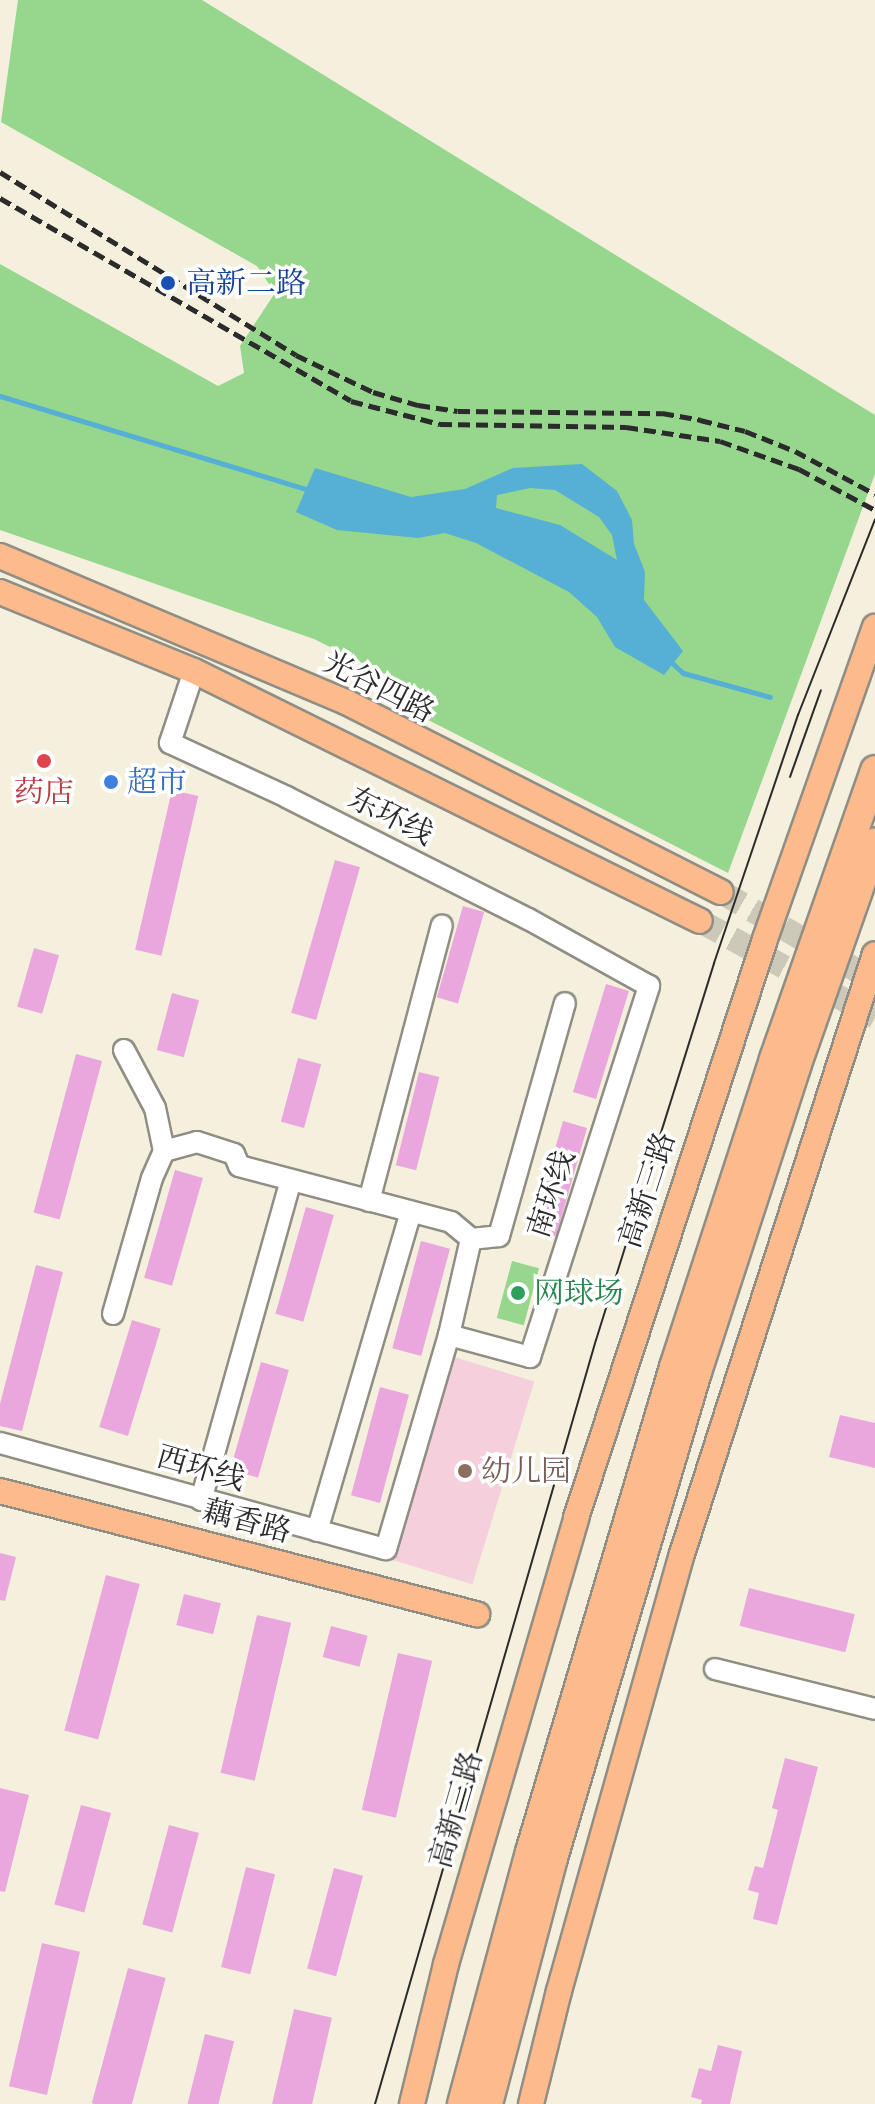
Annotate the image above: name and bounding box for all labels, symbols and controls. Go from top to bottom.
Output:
place label: 高新二路 [186,265,306,301]
marker: 高新二路 [157,272,179,294]
street label: 光谷四路 [317,644,441,730]
marker: 药店 [35,752,53,770]
place label: 超市 [127,764,187,800]
marker: 超市 [102,773,120,791]
place label: 药店 [14,774,74,810]
street label: 东环线 [343,780,439,852]
street label: 高新三路 [611,1127,683,1253]
street label: 南环线 [520,1146,582,1242]
place label: 网球场 [534,1275,624,1311]
marker: 网球场 [509,1284,527,1302]
street label: 西环线 [153,1438,249,1498]
place label: 幼儿园 [481,1453,571,1489]
marker: 幼儿园 [456,1462,474,1480]
street label: 藕香路 [199,1492,295,1550]
street label: 高新三路 [422,1747,490,1873]

